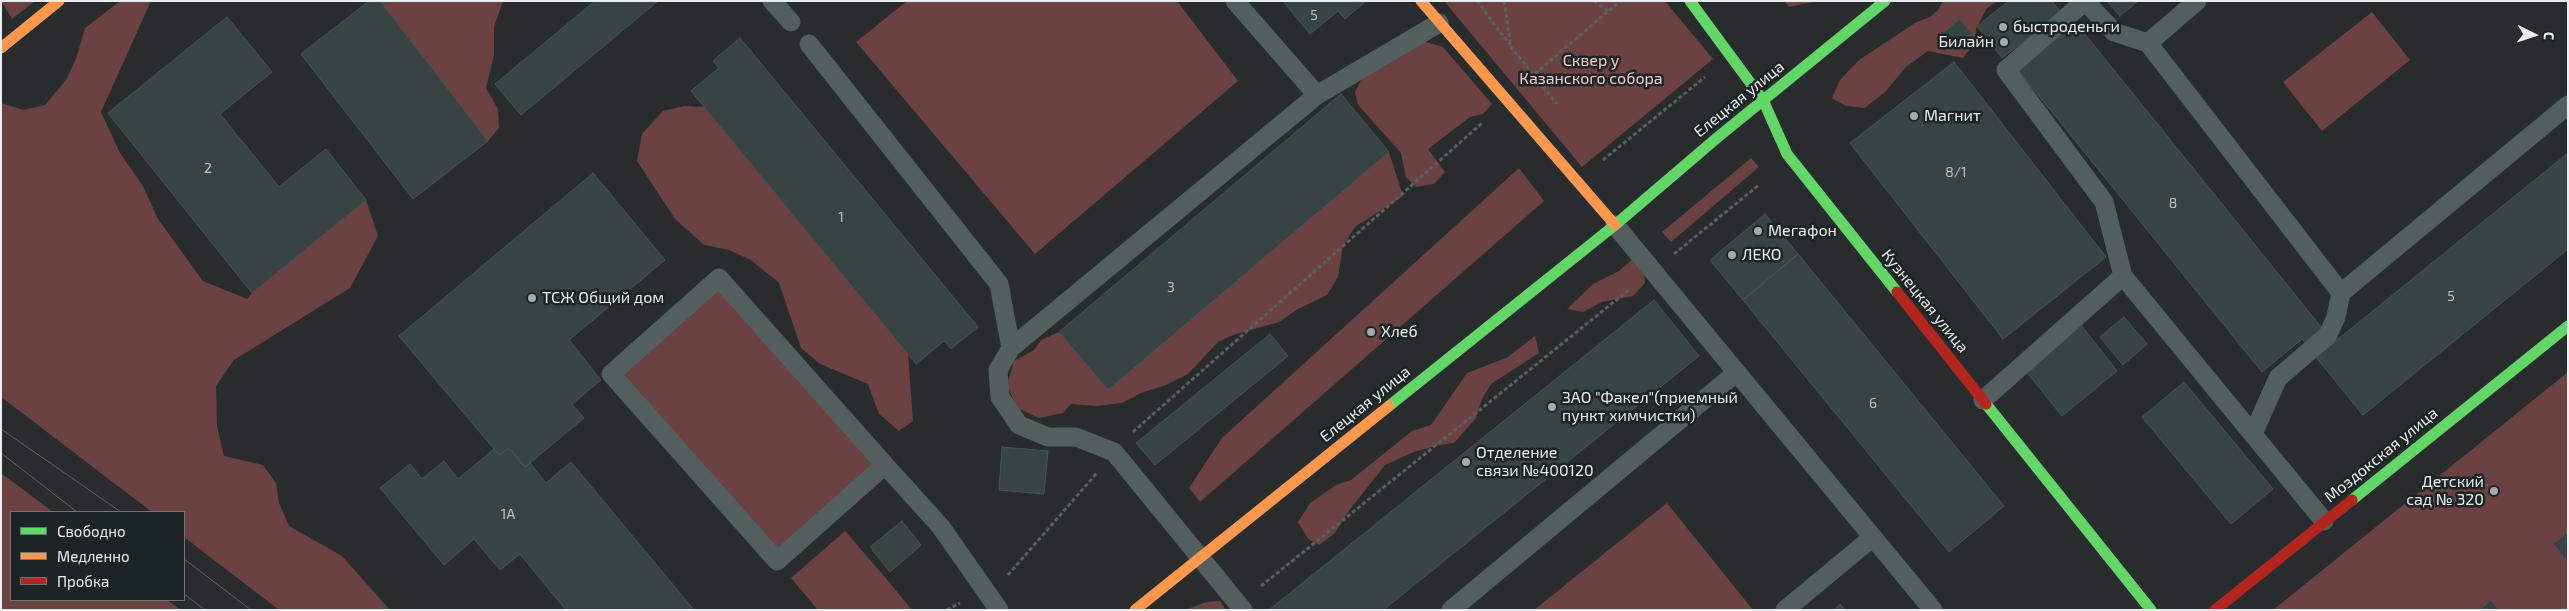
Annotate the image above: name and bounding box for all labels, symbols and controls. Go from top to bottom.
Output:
house number: 5 [1310,7,1318,23]
north arrow [2509,10,2559,60]
place label: быстроденьги [2013,17,2120,37]
marker: быстроденьги [1997,21,2009,33]
text: С [2541,31,2558,41]
place label: Билайн [1938,32,1994,52]
marker: Билайн [1998,36,2010,48]
park label: Сквер у Казанского собора [1519,51,1663,89]
street label: Елецкая улица [1690,57,1788,141]
place label: Магнит [1924,106,1981,126]
marker: Магнит [1908,110,1920,122]
house number: 2 [204,160,212,176]
house number: 8/1 [1945,164,1967,180]
house number: 8 [2169,195,2177,211]
house number: 1 [838,209,844,225]
place label: Мегафон [1768,221,1837,241]
marker: Мегафон [1752,225,1764,237]
place label: ЛЕКО [1742,245,1782,265]
street label: Кузнецкая улица [1877,245,1973,357]
marker: ЛЕКО [1726,249,1738,261]
house number: 3 [1167,279,1175,295]
place label: ТСЖ Общий дом [542,288,664,308]
house number: 5 [2447,288,2455,304]
marker: ТСЖ Общий дом [526,292,538,304]
place label: Хлеб [1381,322,1418,342]
marker: Хлеб [1365,326,1377,338]
street label: Елецкая улица [1316,362,1414,446]
place label: ЗАО "Факел"(приемный пункт химчистки) [1562,388,1738,426]
house number: 6 [1869,395,1877,411]
marker: ЗАО "Факел"(приемный пункт химчистки) [1546,401,1558,413]
street label: Моздокская улица [2321,403,2441,507]
place label: Отделение связи №400120 [1476,443,1594,481]
marker: Отделение связи №400120 [1460,456,1472,468]
place label: Детский сад № 320 [2406,472,2484,510]
marker: Детский сад № 320 [2488,485,2500,497]
house number: 1А [501,506,515,522]
legend [10,511,185,601]
text: Свободно [57,522,126,540]
text: Медленно [57,547,130,565]
text: Пробка [57,572,109,590]

